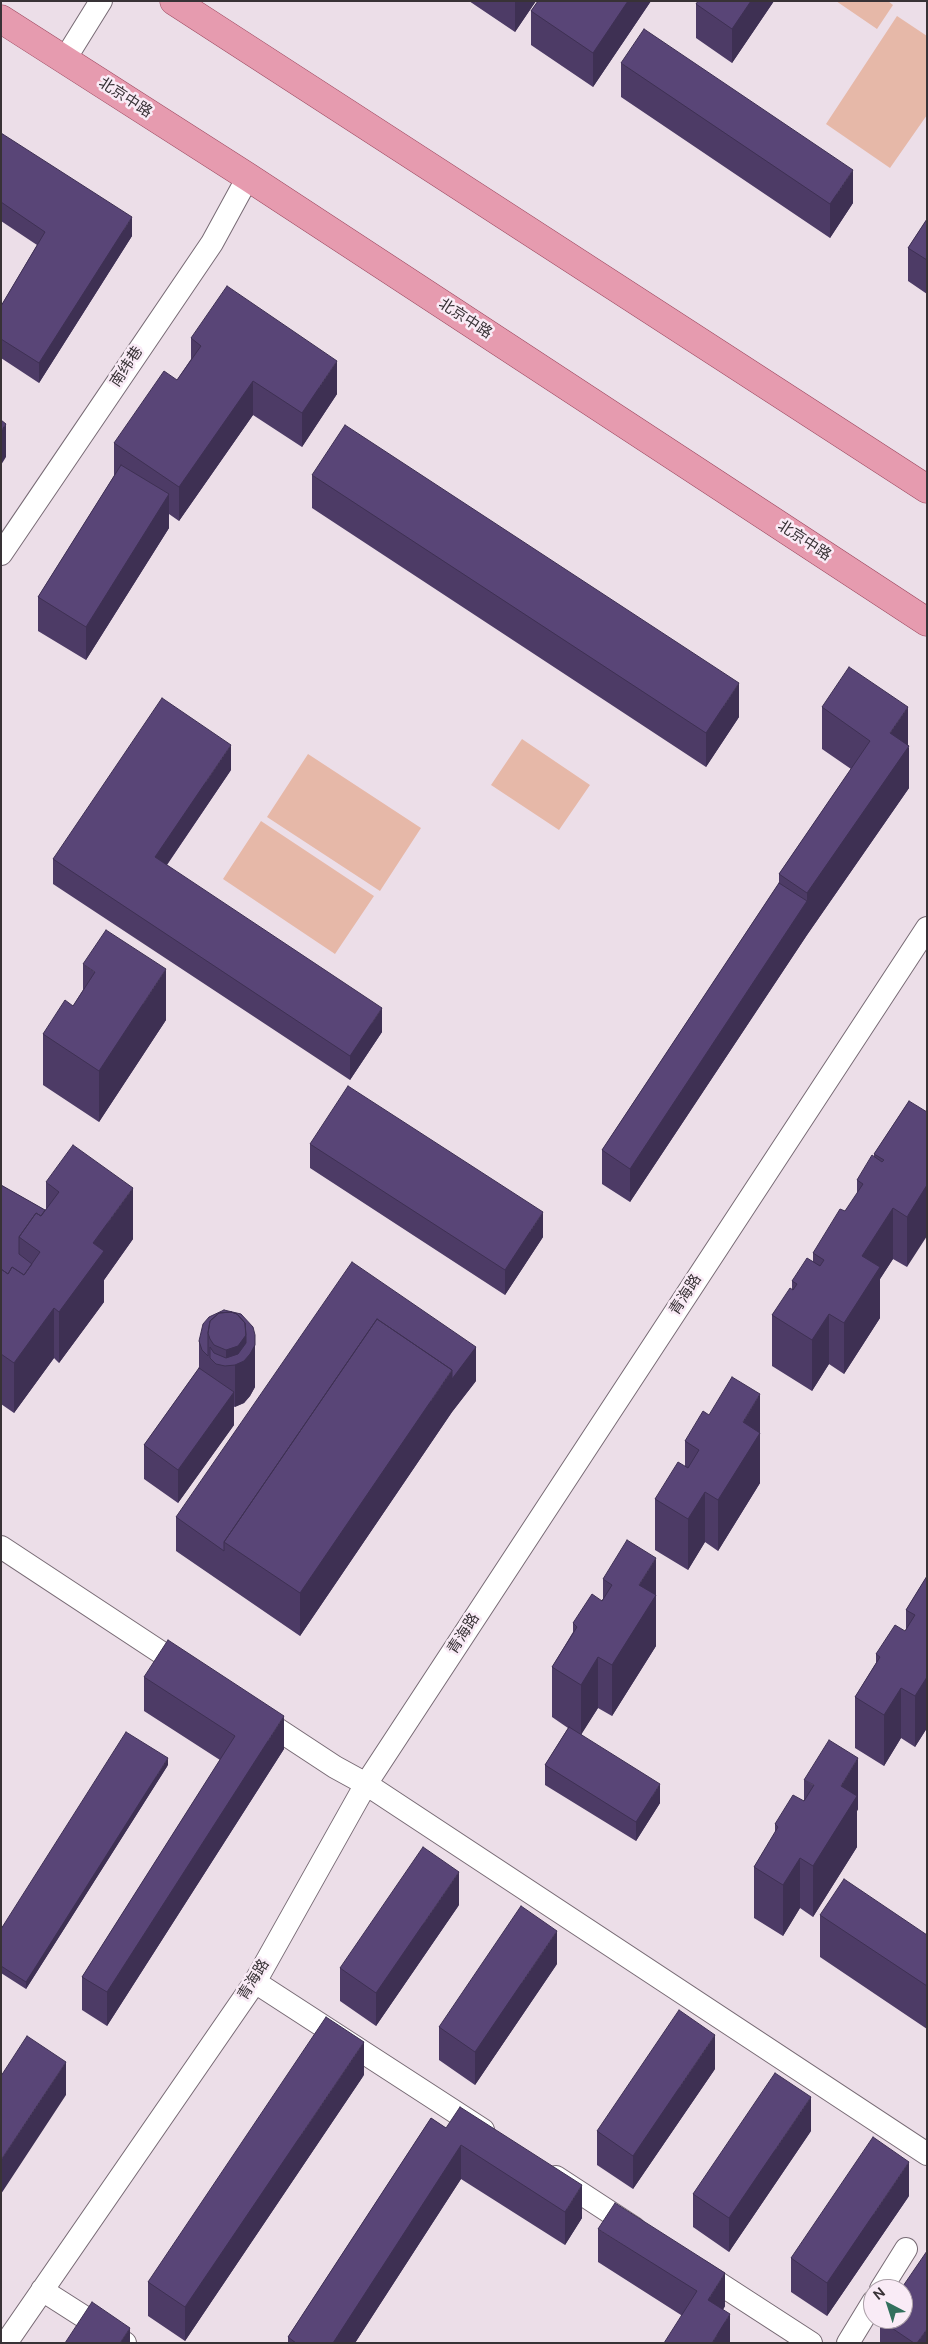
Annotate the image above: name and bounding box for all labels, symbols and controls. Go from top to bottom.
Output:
street label: 北京中路 [95,74,155,122]
street label: 北京中路 [435,295,495,343]
street label: 南纬巷 [107,343,147,391]
street label: 北京中路 [774,517,834,565]
street label: 青海路 [666,1271,706,1319]
street label: 青海路 [444,1610,484,1658]
street label: 青海路 [234,1956,274,2004]
north arrow [863,2279,913,2329]
text: N [869,2283,889,2303]

